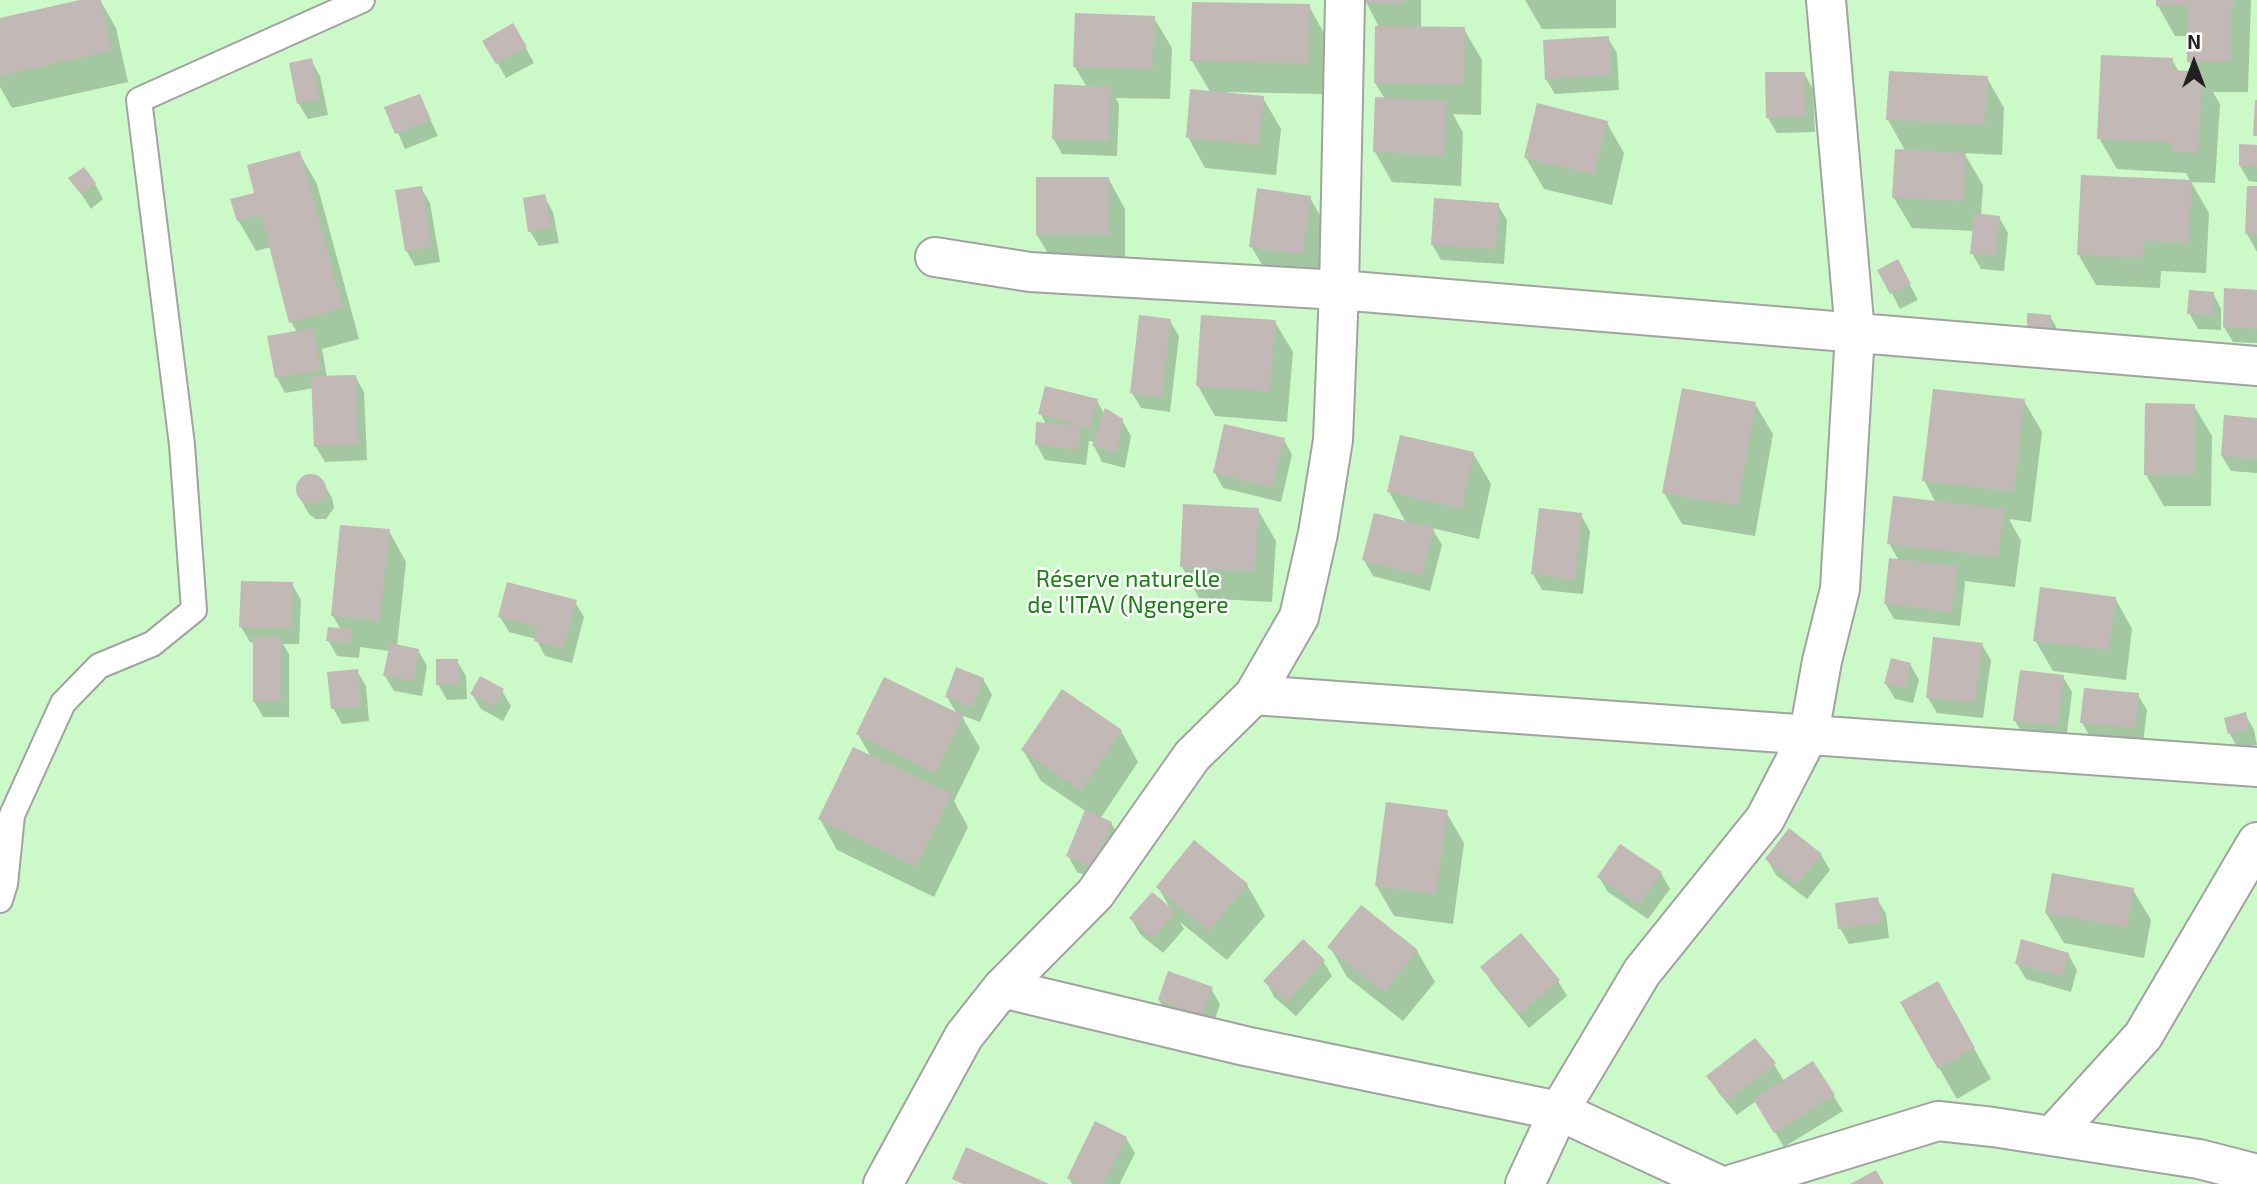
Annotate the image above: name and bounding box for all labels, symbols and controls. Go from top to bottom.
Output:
north arrow [2159,28,2229,98]
text: N [2187,30,2201,53]
park label: Réserve naturelle de l'ITAV (Ngengere [1027,565,1229,619]

